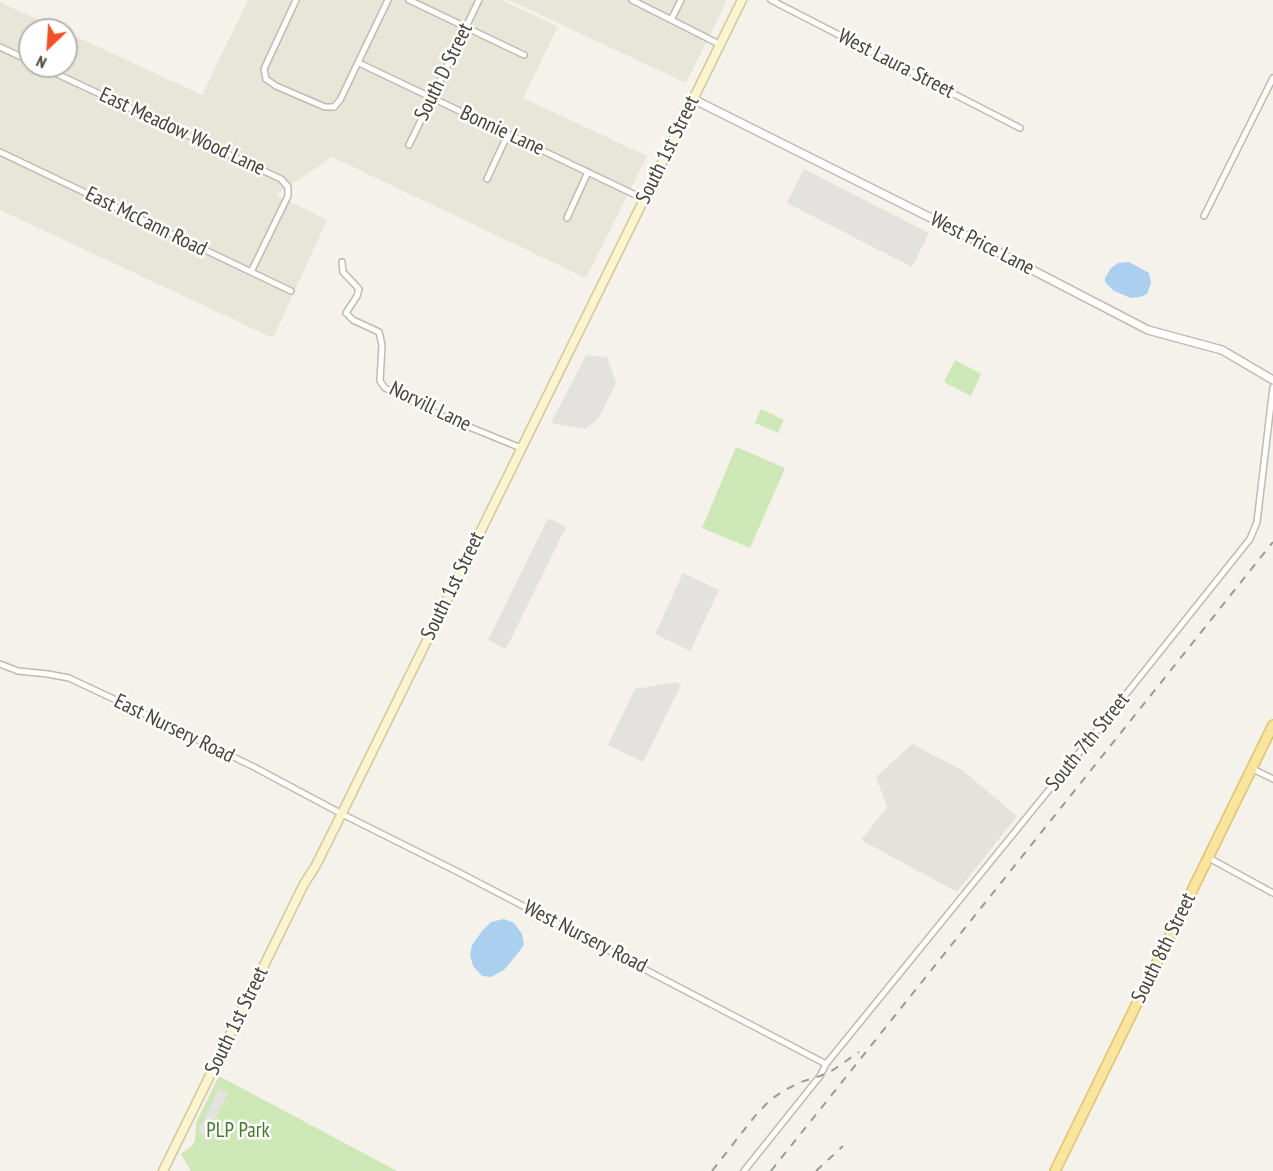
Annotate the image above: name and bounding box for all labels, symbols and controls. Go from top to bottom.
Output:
north arrow [18,18,78,78]
street label: South D Street [410,19,478,125]
street label: West Laura Street [834,24,958,104]
text: N [33,52,49,73]
street label: East Meadow Wood Lane [95,83,269,181]
street label: South 1st Street [631,92,705,208]
street label: Bonnie Lane [456,101,548,161]
street label: East McCann Road [81,182,211,262]
street label: West Price Lane [926,207,1038,281]
street label: Norvill Lane [385,376,475,438]
street label: South 1st Street [416,528,490,644]
street label: South 7th Street [1041,688,1135,796]
street label: East Nursery Road [110,689,238,769]
street label: South 8th Street [1127,889,1201,1007]
street label: West Nursery Road [519,895,651,979]
street label: South 1st Street [200,963,274,1079]
park label: PLP Park [206,1118,270,1144]

